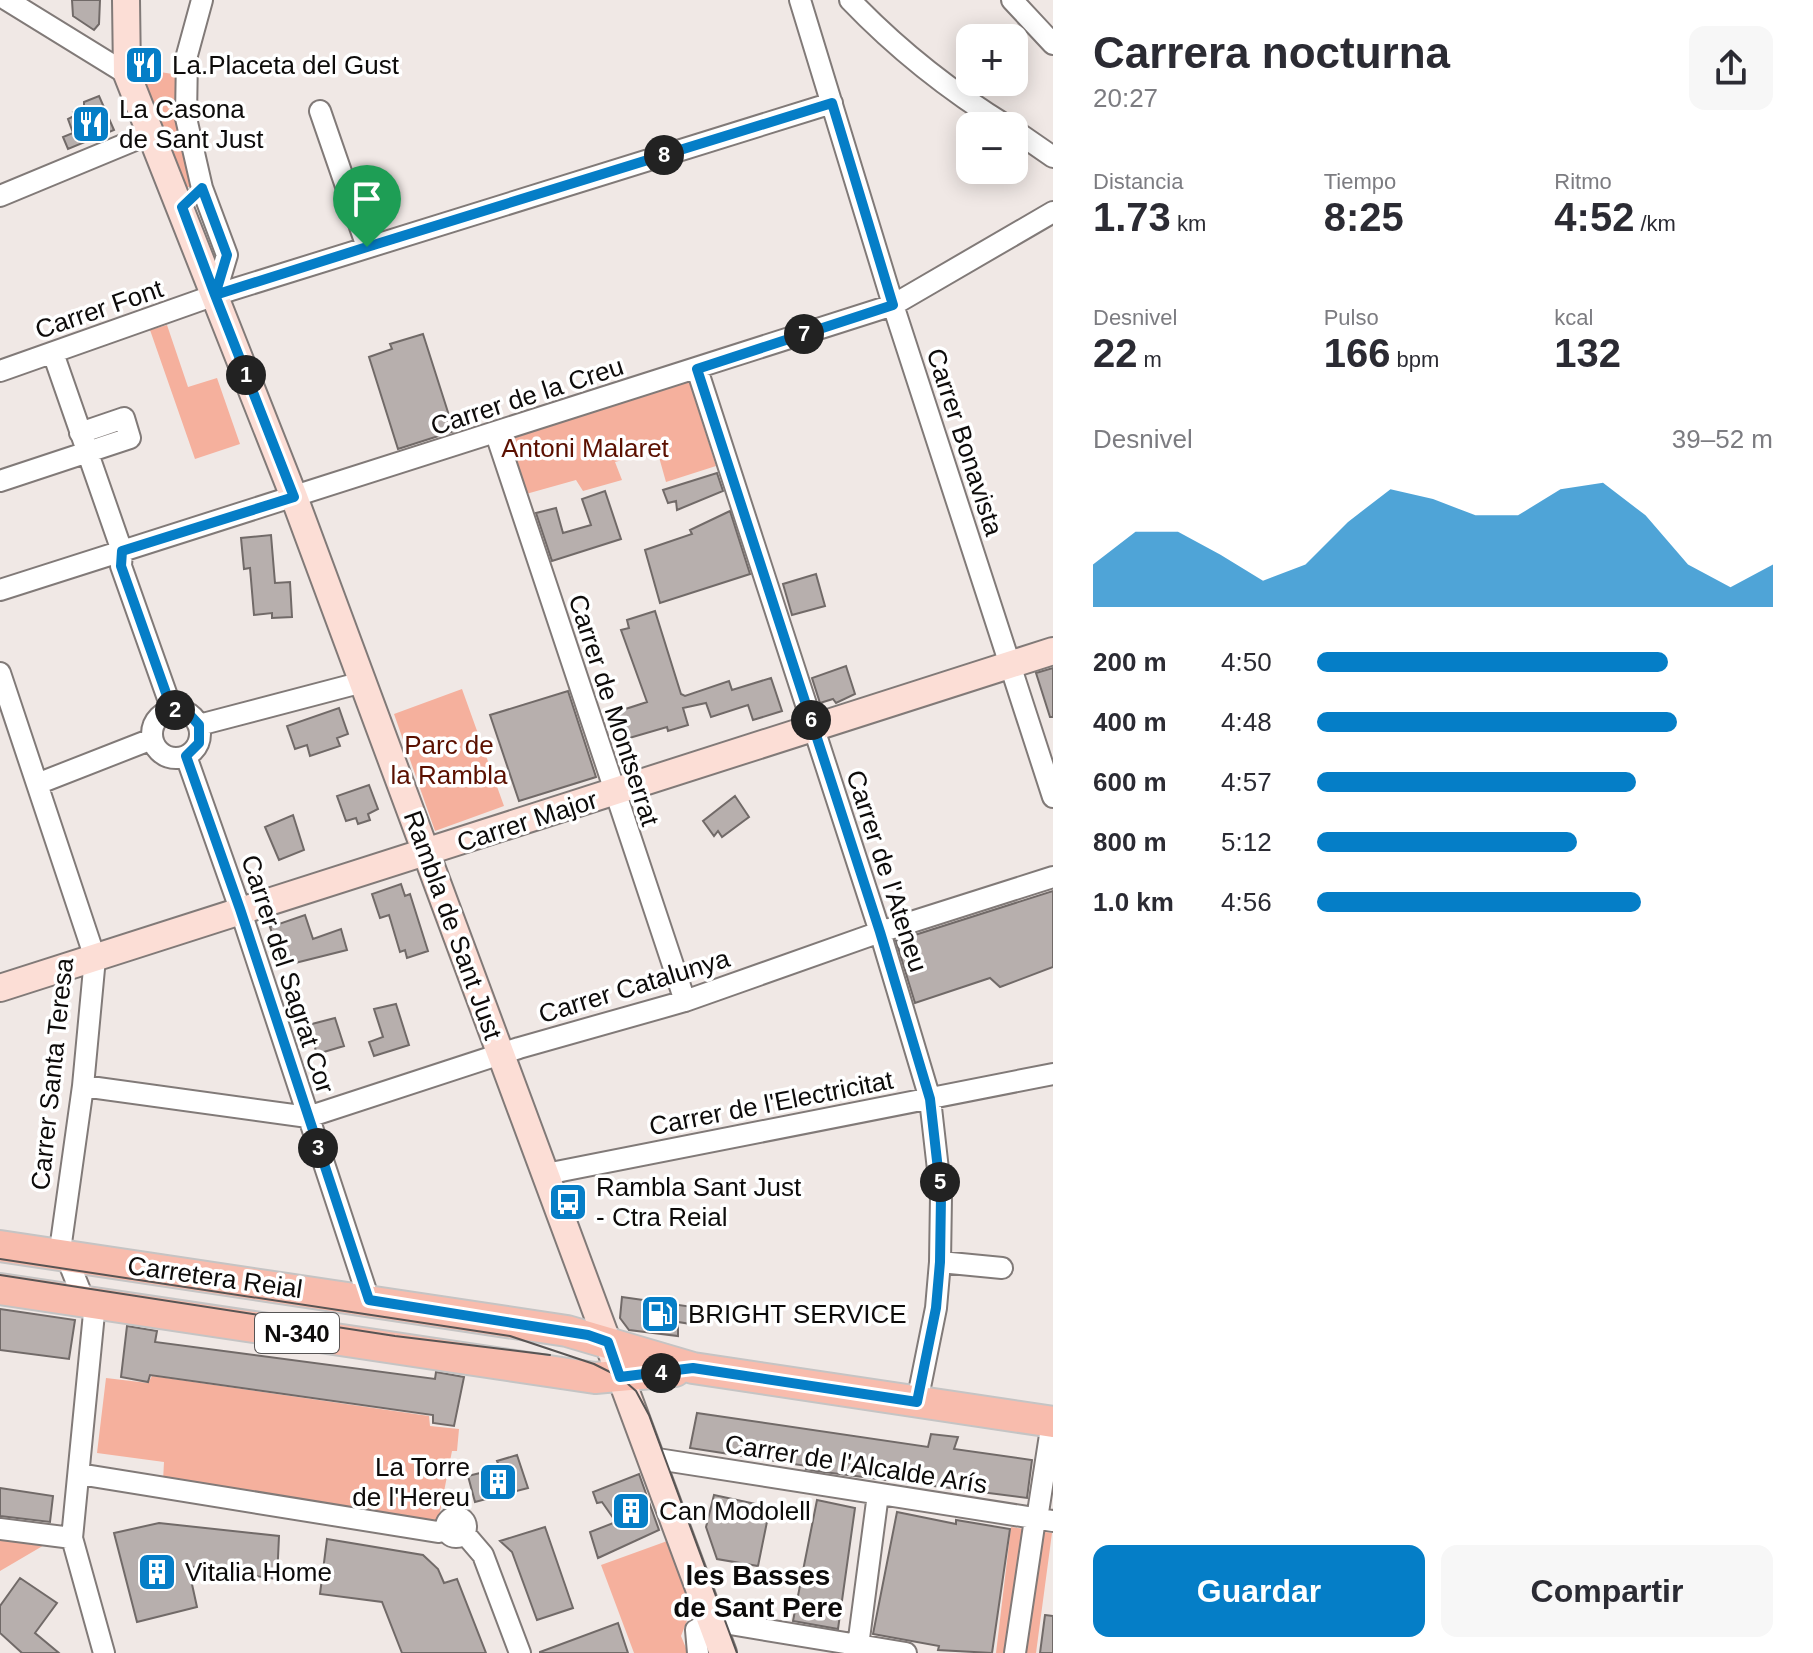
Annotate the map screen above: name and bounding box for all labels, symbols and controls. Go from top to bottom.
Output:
map controls [956,24,1028,184]
button: + [956,24,1028,96]
button: share [1689,26,1773,110]
text: Carrera nocturna [1093,28,1450,77]
restaurant icon: La.Placeta del Gust [123,44,165,86]
place label: La.Placeta del Gust [172,50,400,80]
text: 20:27 [1093,83,1158,113]
place label: La Casona de Sant Just [119,94,264,154]
restaurant icon: La Casona de Sant Just [70,103,112,145]
button: − [956,112,1028,184]
pin: 8 [644,135,684,175]
text: 8 [658,142,670,167]
pin [333,165,401,247]
text: Distancia [1093,169,1183,194]
text: Tiempo [1324,169,1396,194]
text: Ritmo [1554,169,1612,194]
icon: arrive [345,177,389,221]
text: 1.73 [1093,195,1171,239]
text: 8:25 [1324,195,1404,239]
text: 4:52 [1554,195,1634,239]
text: km [1171,211,1206,236]
text: /km [1634,211,1676,236]
street label: Carrer Font [31,273,167,345]
text: Desnivel [1093,305,1177,330]
text: Pulso [1324,305,1379,330]
text: kcal [1554,305,1593,330]
pin: 7 [784,314,824,354]
text: 7 [798,321,810,346]
text: 22 [1093,331,1138,375]
text: 166 [1324,331,1390,375]
text: 132 [1554,331,1621,375]
street label: Carrer Bonavista [921,345,1010,540]
text: m [1138,347,1162,372]
text: bpm [1390,347,1439,372]
street label: Carrer de la Creu [427,351,627,441]
pin: 1 [226,355,266,395]
text: 1 [240,362,252,387]
text: Desnivel [1093,424,1193,454]
text: 39–52 m [1672,424,1773,454]
park label: Antoni Malaret [501,433,670,463]
street label: Carrer de Montserrat [562,591,666,830]
text: 200 m [1093,647,1167,677]
text: 4:50 [1221,647,1272,677]
pin: 2 [155,690,195,730]
text: 2 [169,697,181,722]
pin: 6 [791,700,831,740]
text: 6 [805,707,817,732]
text: 400 m [1093,707,1167,737]
text: 4:48 [1221,707,1272,737]
park label: Parc de la Rambla [390,730,508,790]
street label: Carrer de l'Ateneu [840,766,934,976]
text: 600 m [1093,767,1167,797]
text: 4:57 [1221,767,1272,797]
street label: Carrer Major [453,784,601,858]
street label: Rambla de Sant Just [398,806,509,1044]
text: 800 m [1093,827,1167,857]
text: 5:12 [1221,827,1272,857]
street label: Carrer del Sagrat Cor [235,851,341,1097]
text: 1.0 km [1093,887,1174,917]
text: 4:56 [1221,887,1272,917]
street label: Carrer Catalunya [535,943,734,1029]
street label: Carrer Santa Teresa [25,956,79,1192]
street label: Carrer de l'Electricitat [647,1064,896,1141]
pin: 3 [298,1128,338,1168]
text: 3 [312,1135,324,1160]
pin: 5 [920,1162,960,1202]
text: 5 [934,1169,946,1194]
place label: Rambla Sant Just - Ctra Reial [596,1172,802,1232]
bus stop icon: Rambla Sant Just - Ctra Reial [547,1181,589,1223]
street label: Carretera Reial [126,1250,304,1304]
fuel station icon: BRIGHT SERVICE [639,1293,681,1335]
place label: BRIGHT SERVICE [688,1299,907,1329]
road number: N-340 [255,1313,339,1353]
pin: 4 [641,1353,681,1393]
text: 4 [655,1360,667,1385]
street label: Carrer de l'Alcalde Arís [723,1428,989,1500]
place label: La Torre de l'Hereu [352,1452,470,1512]
building icon: La Torre de l'Hereu [477,1461,519,1503]
building icon: Can Modolell [610,1490,652,1532]
place label: Can Modolell [659,1496,811,1526]
button: Guardar [1093,1545,1425,1637]
button: Compartir [1441,1545,1773,1637]
building icon: Vitalia Home [136,1551,178,1593]
place label: Vitalia Home [185,1557,332,1587]
district label: les Basses de Sant Pere [673,1560,843,1623]

